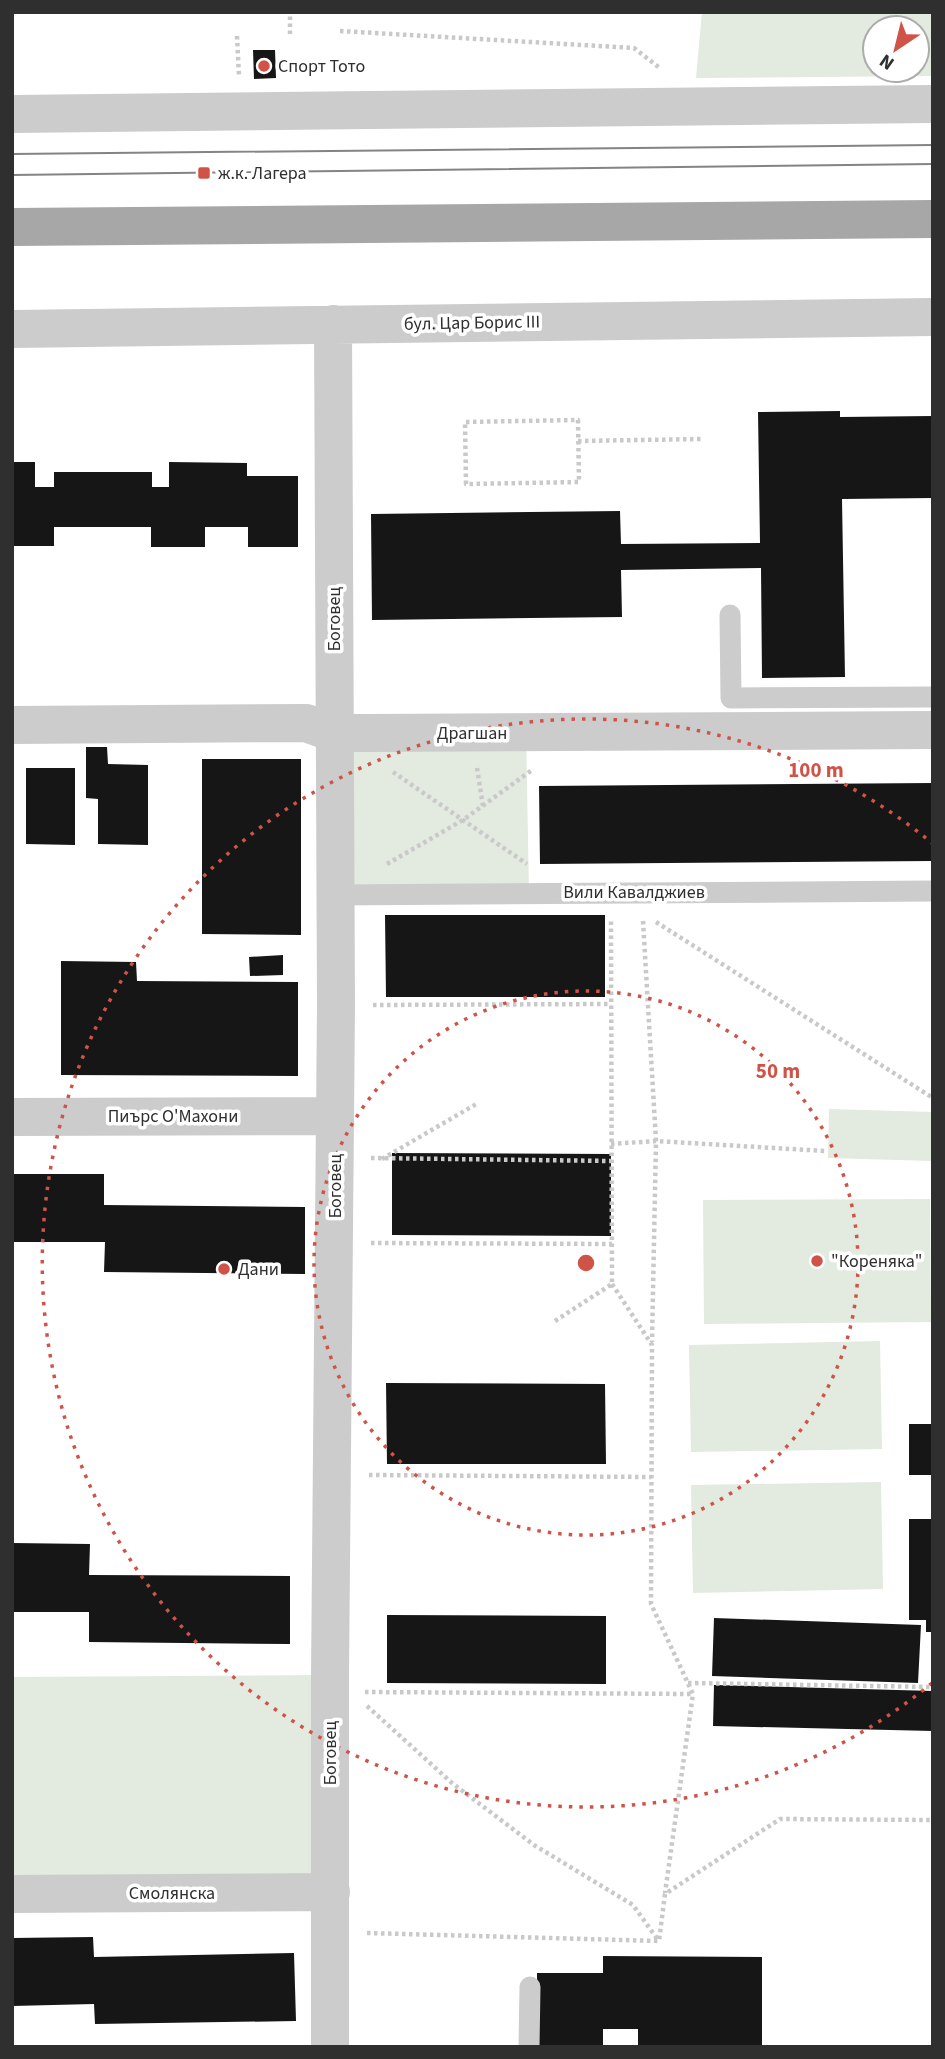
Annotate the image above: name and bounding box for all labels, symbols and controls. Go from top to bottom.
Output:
north arrow [861,14,931,84]
text: N [874,47,900,76]
place label: Спорт Тото [278,54,365,79]
marker: Спорт Тото [256,58,272,74]
place label: ж.к. Лагера [218,161,307,186]
marker: ж.к. Лагера [196,165,212,181]
street label: бул. Цар Борис III [404,309,540,337]
street label: Боговец [322,587,347,651]
street label: Драгшан [437,721,507,746]
text: 100 m [788,755,844,785]
street label: Вили Кавалджиев [563,880,705,905]
text: 50 m [756,1056,800,1086]
street label: Пиърс О'Махони [108,1104,238,1129]
street label: Боговец [323,1154,348,1218]
place label: "Кореняка" [831,1249,923,1274]
centre of rings [574,1251,598,1275]
marker: "Кореняка" [809,1253,825,1269]
place label: Дани [238,1257,279,1282]
marker: Дани [216,1261,232,1277]
street label: Боговец [318,1721,343,1785]
street label: Смолянска [129,1881,215,1906]

